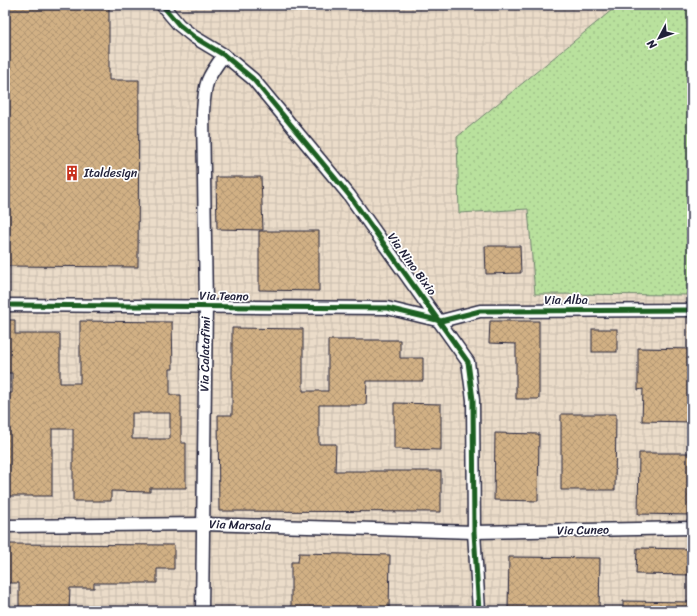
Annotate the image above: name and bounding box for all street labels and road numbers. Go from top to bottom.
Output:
street label: Via Nino Bixio [381,228,443,300]
street label: Via Teano [199,285,249,307]
street label: Via Alba [544,289,588,311]
street label: Via Calatafimi [193,316,217,392]
street label: Via Marsala [209,513,272,537]
street label: Via Cuneo [557,519,609,541]

